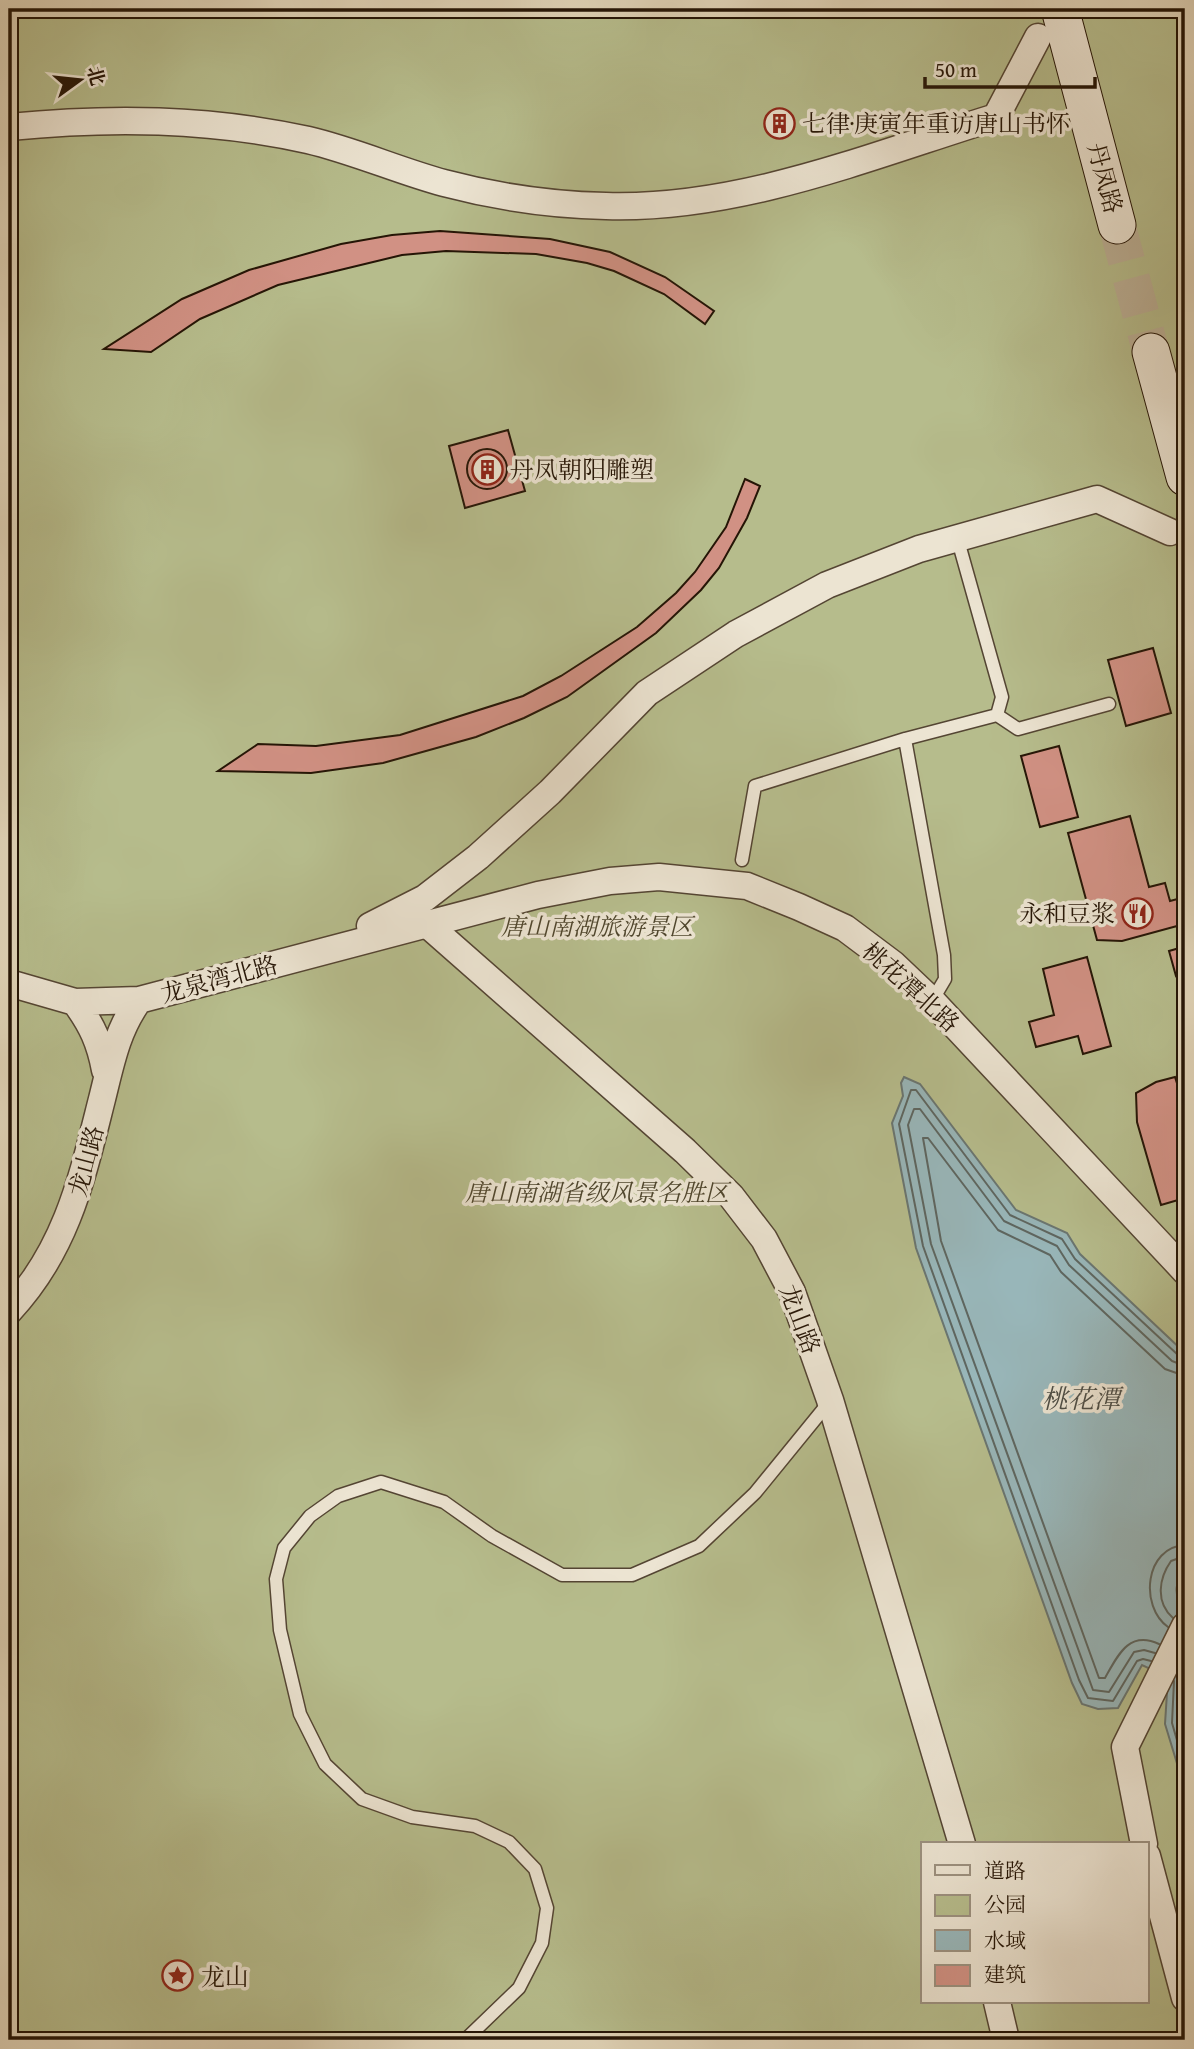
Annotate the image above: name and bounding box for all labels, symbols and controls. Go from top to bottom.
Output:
north arrow [46,46,116,116]
scale bar [925,46,1094,90]
text: 50 m [935,54,977,85]
text: 北 [80,63,112,88]
building icon: 七律·庚寅年重访唐山书怀 [762,106,796,140]
place label: 七律·庚寅年重访唐山书怀 [802,106,1070,141]
street label: 丹凤路 [1079,139,1131,217]
building icon: 丹凤朝阳雕塑 [470,452,504,486]
place label: 丹凤朝阳雕塑 [510,452,654,487]
place label: 永和豆浆 [1019,896,1115,931]
restaurant icon: 永和豆浆 [1121,896,1155,930]
park label: 唐山南湖旅游景区 [501,909,696,944]
street label: 桃花潭北路 [855,934,967,1040]
street label: 龙泉湾北路 [157,947,281,1011]
street label: 龙山路 [60,1122,112,1200]
park label: 唐山南湖省级风景名胜区 [465,1175,732,1210]
street label: 龙山路 [771,1279,829,1359]
water label: 桃花潭 [1042,1379,1124,1418]
legend [921,1842,1148,2004]
text: 道路 [984,1855,1026,1886]
text: 公园 [984,1889,1026,1920]
text: 水域 [984,1925,1026,1956]
place icon: 龙山 [161,1959,195,1993]
place label: 龙山 [201,1959,249,1994]
text: 建筑 [984,1959,1026,1990]

